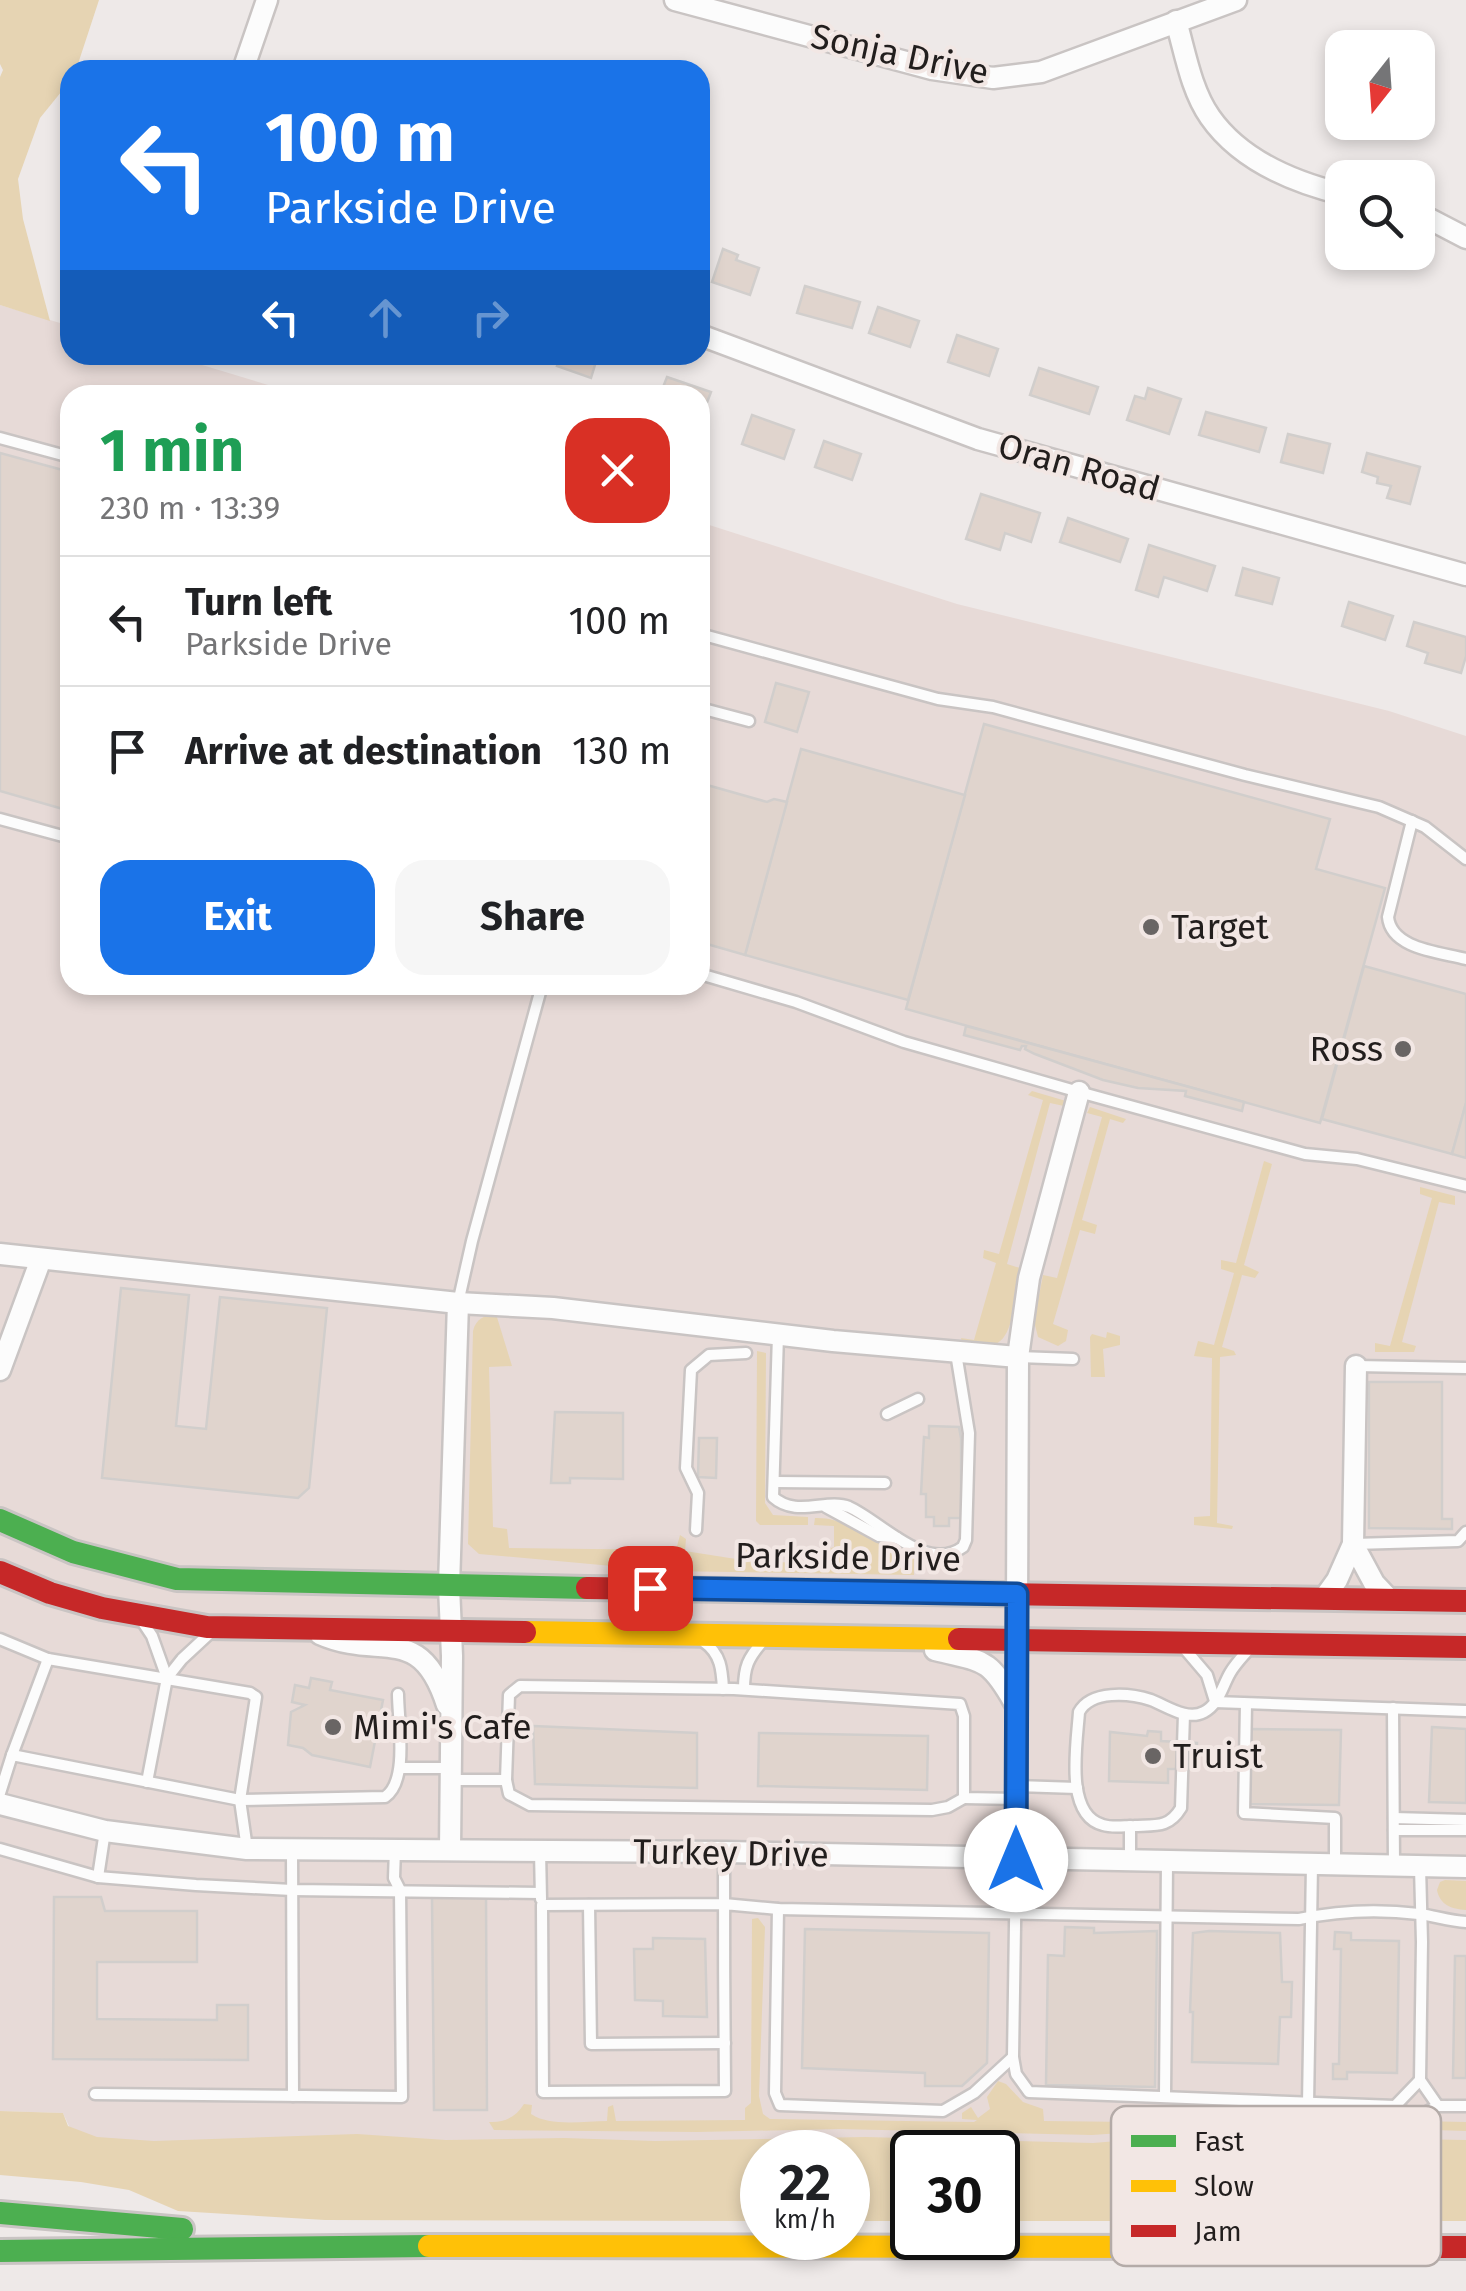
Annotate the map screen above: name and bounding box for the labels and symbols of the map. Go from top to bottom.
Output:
street label: Sonja Drive [807,15,993,93]
north arrow [1325,30,1435,140]
street label: Oran Road [993,424,1165,510]
place label: Target [1171,906,1269,948]
marker: Target [1140,916,1162,938]
place label: Ross [1310,1028,1383,1070]
marker: Ross [1392,1038,1414,1060]
street label: Parkside Drive [735,1534,961,1580]
pin [608,1546,693,1631]
place label: Mimi's Cafe [353,1706,532,1748]
marker: Mimi's Cafe [322,1716,344,1738]
place label: Truist [1173,1735,1263,1777]
marker: Truist [1142,1745,1164,1767]
position arrow [964,1808,1068,1912]
street label: Turkey Drive [633,1830,829,1876]
legend [1111,2106,1441,2266]
text: Fast [1194,2125,1245,2158]
speed limit sign: 30 [890,2130,1020,2260]
text: Slow [1194,2170,1254,2203]
text: Jam [1194,2215,1242,2248]

